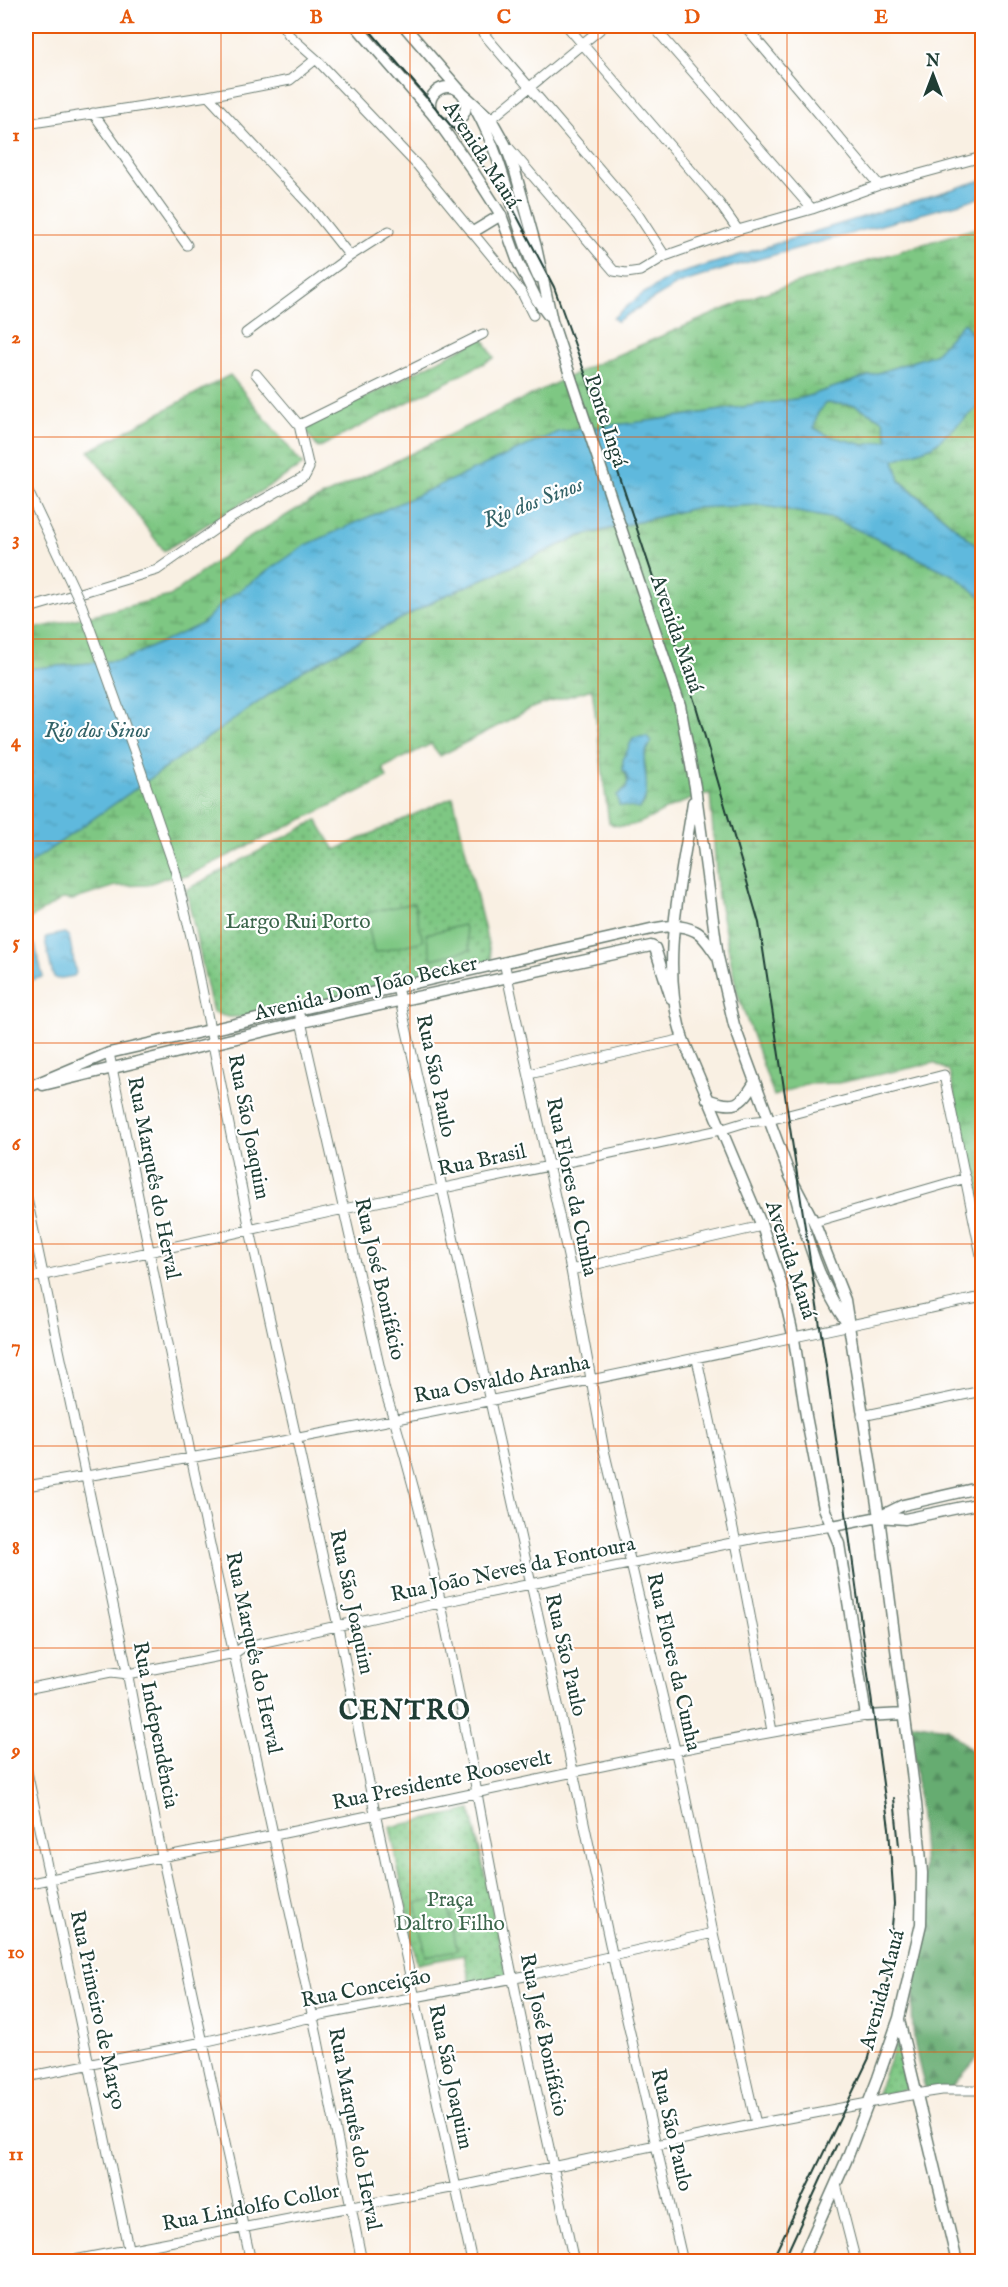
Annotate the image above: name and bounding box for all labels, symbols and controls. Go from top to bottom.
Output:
text: A [119,5,135,30]
text: B [309,5,323,30]
text: C [497,5,511,30]
text: D [684,5,700,30]
text: E [874,5,888,30]
north arrow [903,45,963,105]
text: N [925,52,940,72]
street label: Avenida Mauá [436,95,526,215]
text: 1 [12,123,20,148]
text: 2 [11,325,21,350]
street label: Ponte Ingá [577,371,633,472]
water label: Rio dos Sinos [479,471,588,535]
text: 3 [12,527,20,552]
street label: Avenida Mauá [643,571,709,697]
water label: Rio dos Sinos [45,717,150,745]
text: 4 [11,729,22,754]
park label: Largo Rui Porto [225,909,371,936]
text: 5 [12,930,20,955]
street label: Avenida Dom João Becker [251,950,481,1028]
street label: Rua São Paulo [409,1012,461,1140]
street label: Rua São Joaquim [221,1052,275,1202]
street label: Rua Marquês do Herval [120,1074,186,1282]
street label: Rua Flores da Cunha [539,1095,603,1280]
text: 6 [12,1132,22,1157]
street label: Rua Brasil [435,1138,529,1184]
street label: Rua José Bonifácio [347,1195,411,1363]
street label: Avenida Mauá [758,1196,822,1324]
text: 7 [11,1334,21,1359]
street label: Rua Osvaldo Aranha [412,1350,593,1410]
street label: Rua São Joaquim [322,1527,380,1677]
street label: Rua João Neves da Fontoura [388,1531,639,1609]
text: 8 [12,1536,20,1561]
street label: Rua Marquês do Herval [218,1549,288,1757]
street label: Rua Flores da Cunha [639,1570,707,1755]
street label: Rua São Paulo [538,1591,592,1719]
street label: Rua Independência [126,1639,185,1812]
district label: CENTRO [339,1695,471,1729]
text: 9 [11,1738,21,1763]
street label: Rua Presidente Roosevelt [330,1745,554,1817]
park label: Praça Daltro Filho [395,1887,505,1938]
street label: Rua Primeiro de Março [63,1908,131,2112]
street label: Avenida Mauá [854,1926,912,2054]
text: 10 [7,1940,25,1965]
street label: Rua José Bonifácio [513,1951,573,2119]
street label: Rua Conceição [299,1963,433,2015]
street label: Rua São Joaquim [421,2002,479,2152]
street label: Rua Marquês do Herval [321,2025,387,2233]
street label: Rua São Paulo [644,2066,698,2194]
text: 11 [9,2142,23,2167]
street label: Rua Lindolfo Collor [160,2177,342,2238]

